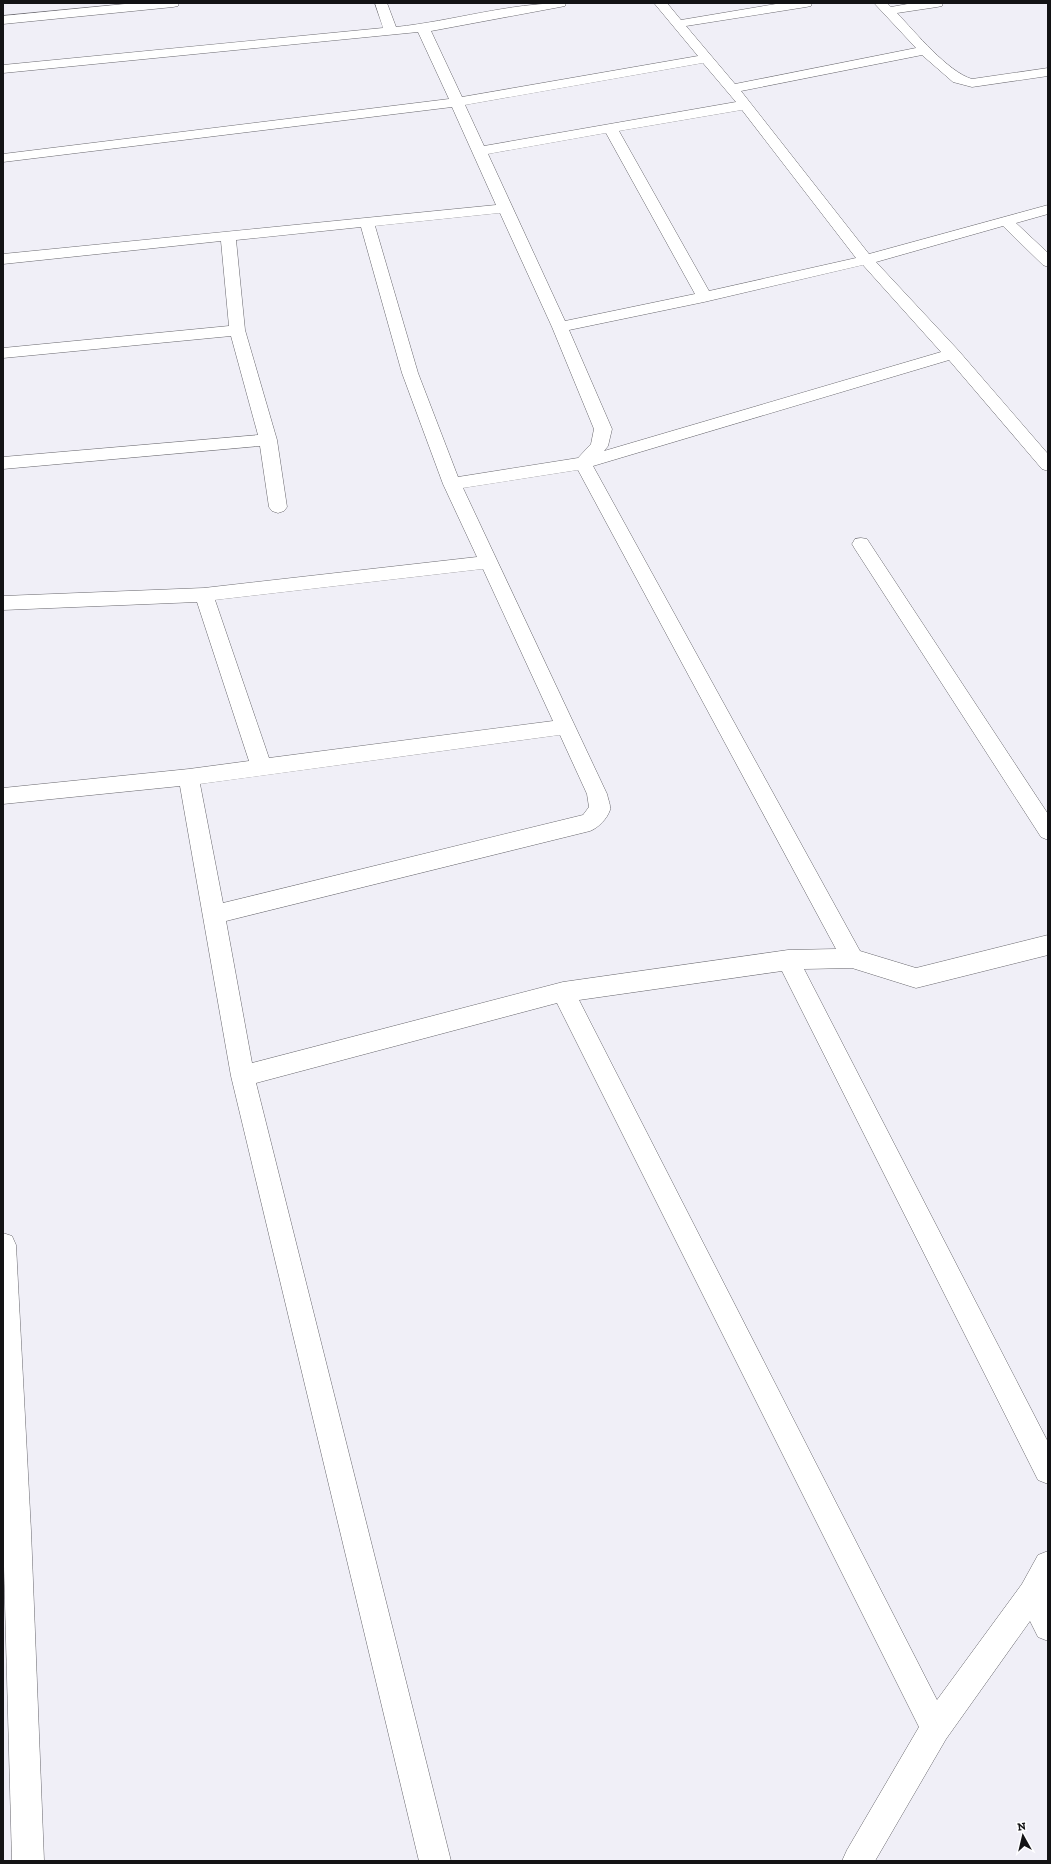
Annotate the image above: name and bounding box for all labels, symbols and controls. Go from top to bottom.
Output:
north arrow [1003,1816,1043,1856]
text: N [1017,1819,1027,1834]

